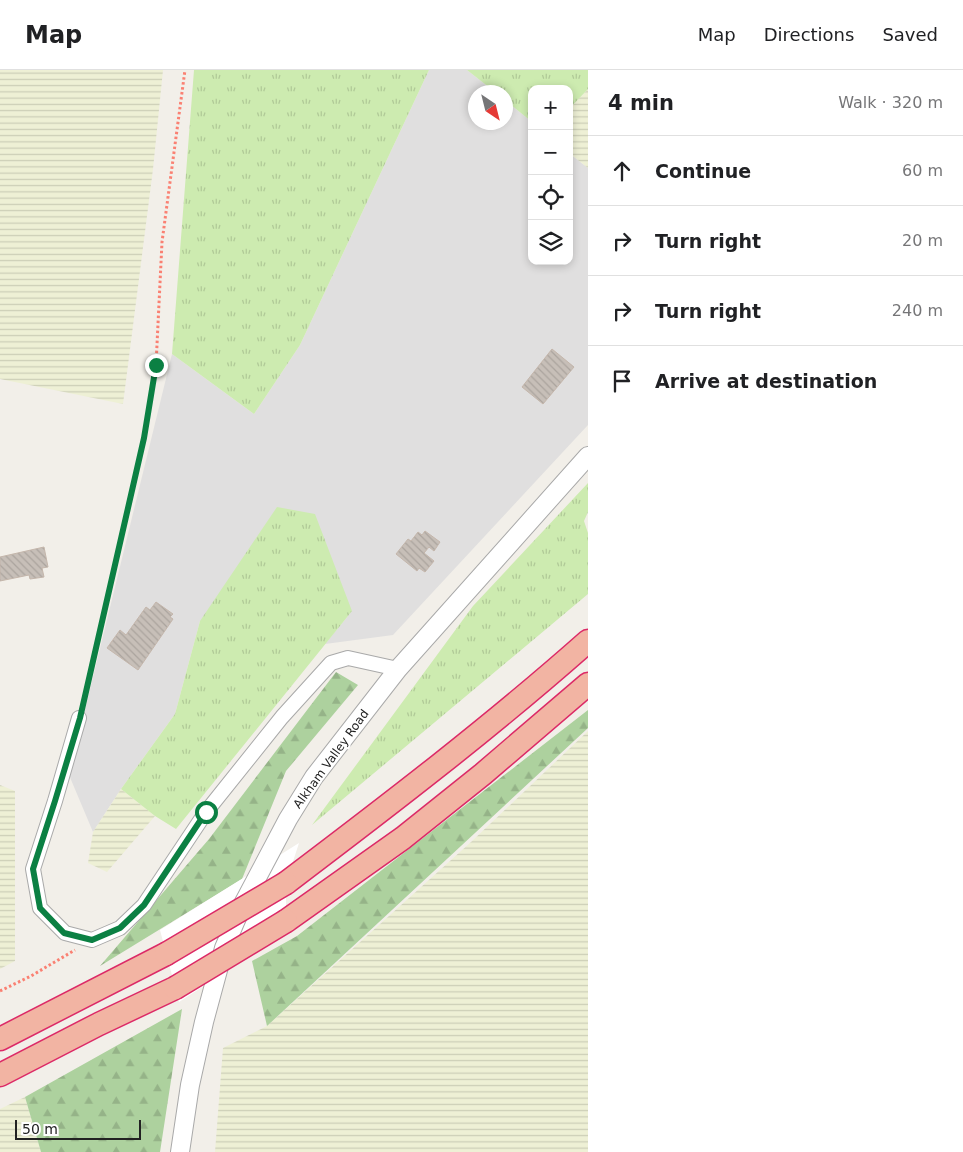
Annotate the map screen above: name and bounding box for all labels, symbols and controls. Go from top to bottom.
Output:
text: Map [25,21,82,49]
text: Map [698,24,736,45]
text: Directions [764,24,854,45]
text: Saved [882,24,938,45]
north arrow [468,85,513,130]
map controls [528,85,573,265]
button: + [528,85,573,130]
text: 4 min [608,91,674,115]
text: Walk · 320 m [838,93,943,112]
button: − [528,130,573,175]
icon: ahead [608,157,636,185]
text: Continue [655,160,751,182]
text: 60 m [902,161,943,180]
button: locate [528,175,573,220]
button: layers [528,220,573,265]
icon: right [608,227,636,255]
text: Turn right [655,230,761,252]
text: 20 m [902,231,943,250]
icon: right [608,297,636,325]
text: Turn right [655,300,761,322]
text: 240 m [892,301,943,320]
route end [145,354,168,377]
icon: arrive [608,367,636,395]
text: Arrive at destination [655,370,877,392]
street label: Alkham Valley Road [290,707,372,811]
route start [195,801,218,824]
scale bar [15,1117,141,1140]
text: 50 m [22,1121,58,1137]

